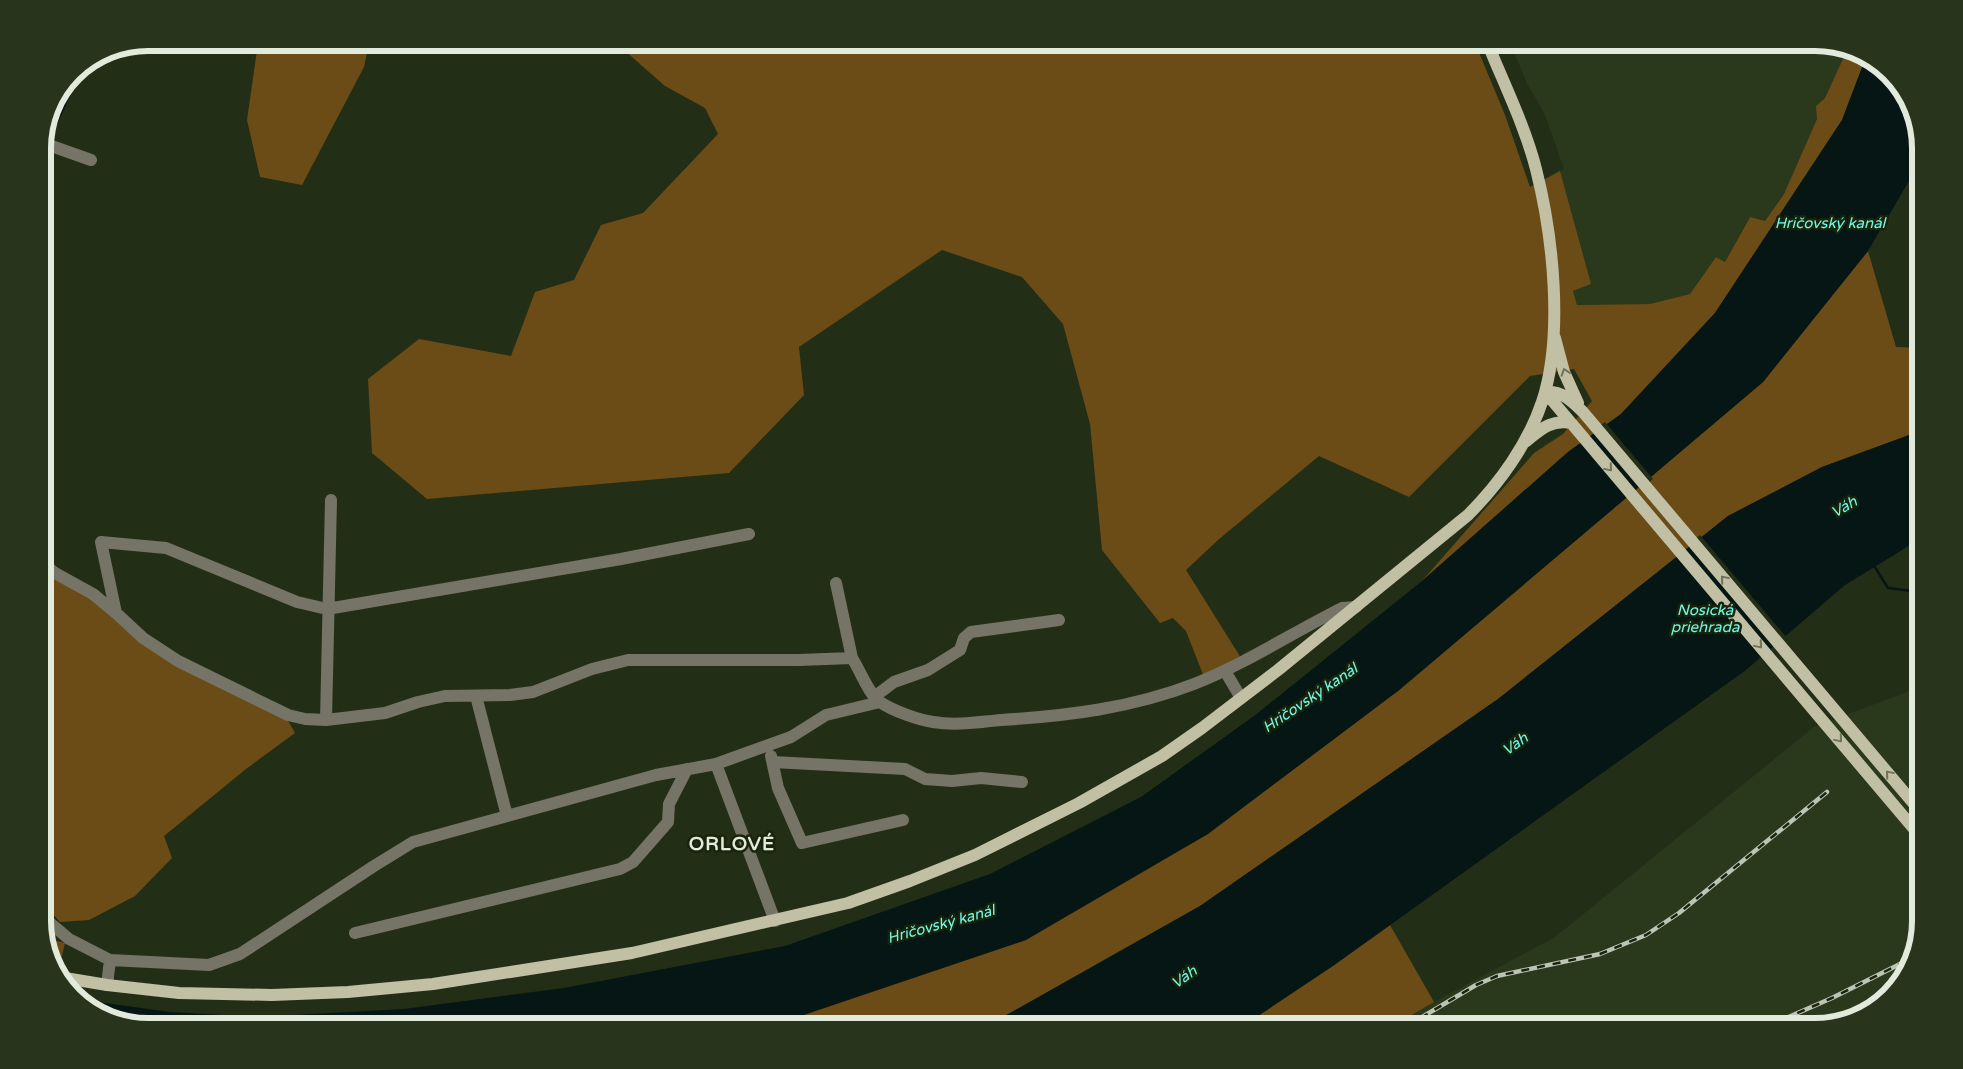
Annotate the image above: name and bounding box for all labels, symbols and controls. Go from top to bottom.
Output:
water label: Hričovský kanál [1775,214,1888,232]
one-way arrow [1560,369,1570,377]
one-way arrow [1603,462,1612,471]
water label: Váh [1828,492,1861,522]
one-way arrow [1721,576,1730,585]
water label: Nosická priehrada [1671,601,1740,636]
one-way arrow [1754,639,1763,648]
water label: Hričovský kanál [1259,658,1363,736]
water label: Váh [1499,728,1532,759]
one-way arrow [1834,733,1842,742]
one-way arrow [1886,771,1895,780]
district label: ORLOVÉ [689,832,775,855]
water label: Hričovský kanál [885,900,999,947]
water label: Váh [1168,961,1201,992]

